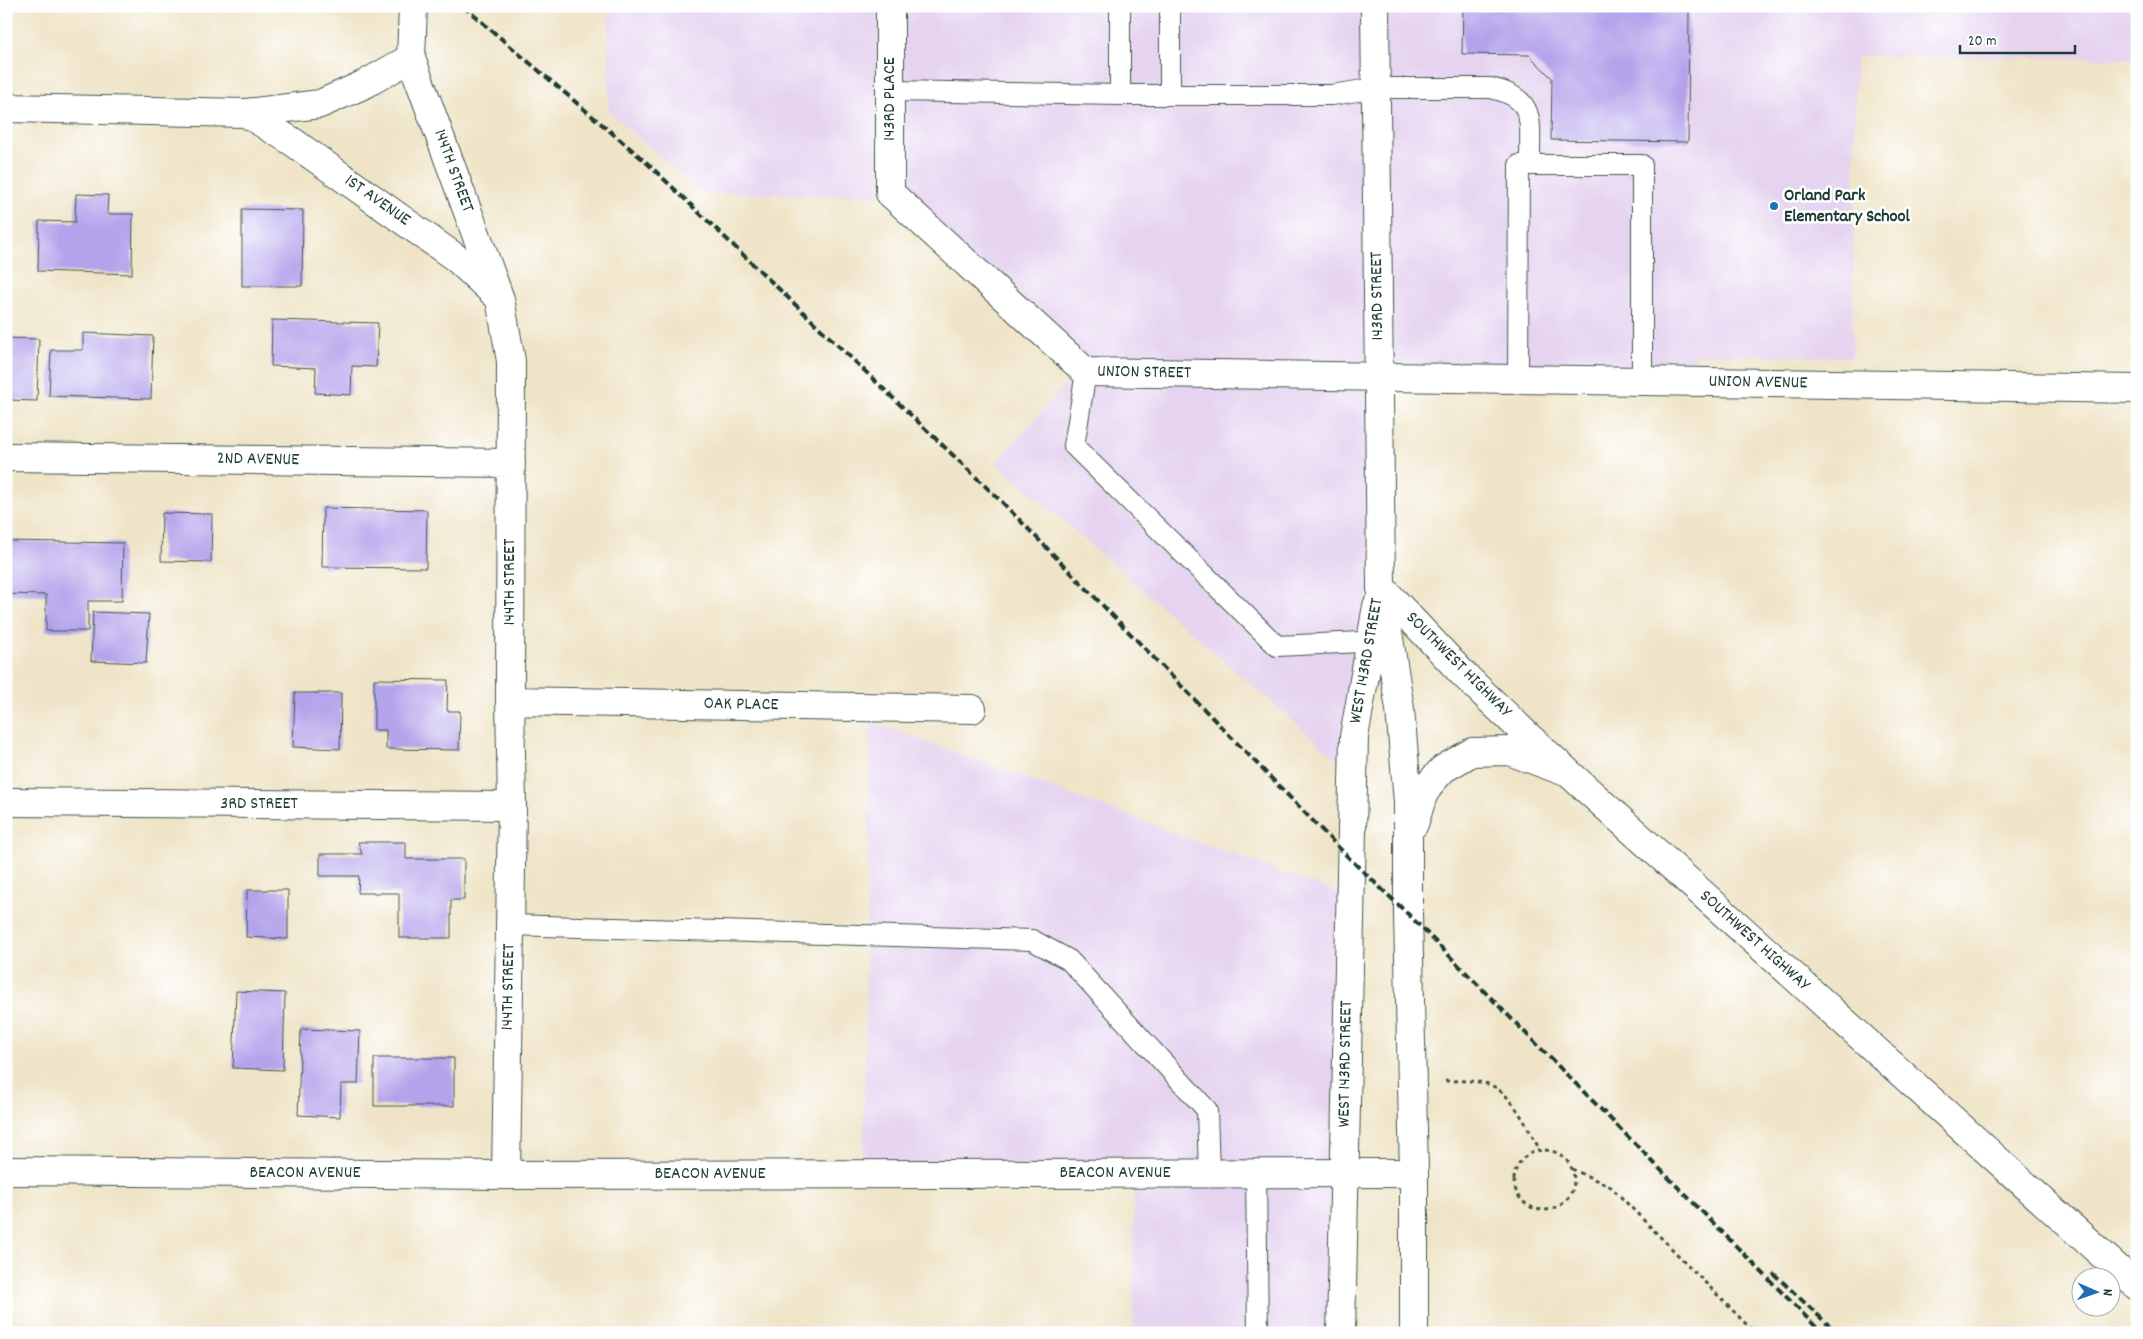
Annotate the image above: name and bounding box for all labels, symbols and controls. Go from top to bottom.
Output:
scale bar [1960,22,2076,54]
text: 20 m [1968,31,1996,53]
street label: 143RD PLACE [878,57,903,141]
street label: 144TH STREET [426,126,480,216]
street label: 1ST AVENUE [339,169,415,233]
place label: Orland Park Elementary School [1784,184,1911,230]
marker: Orland Park Elementary School [1768,200,1780,212]
street label: 143RD STREET [1365,251,1391,341]
street label: UNION STREET [1097,360,1191,386]
street label: UNION AVENUE [1708,370,1808,396]
street label: 2ND AVENUE [216,447,300,473]
street label: 144TH STREET [498,539,523,625]
street label: WEST 143RD STREET [1344,596,1390,726]
street label: SOUTHWEST HIGHWAY [1399,606,1518,725]
street label: OAK PLACE [703,692,779,718]
street label: 3RD STREET [220,792,298,817]
street label: SOUTHWEST HIGHWAY [1693,885,1816,998]
street label: 144TH STREET [496,943,522,1031]
street label: WEST 143RD STREET [1332,1000,1360,1128]
street label: BEACON AVENUE [249,1161,361,1186]
street label: BEACON AVENUE [1059,1161,1171,1186]
street label: BEACON AVENUE [654,1162,766,1187]
north arrow [2070,1266,2120,1316]
text: N [2097,1289,2117,1296]

